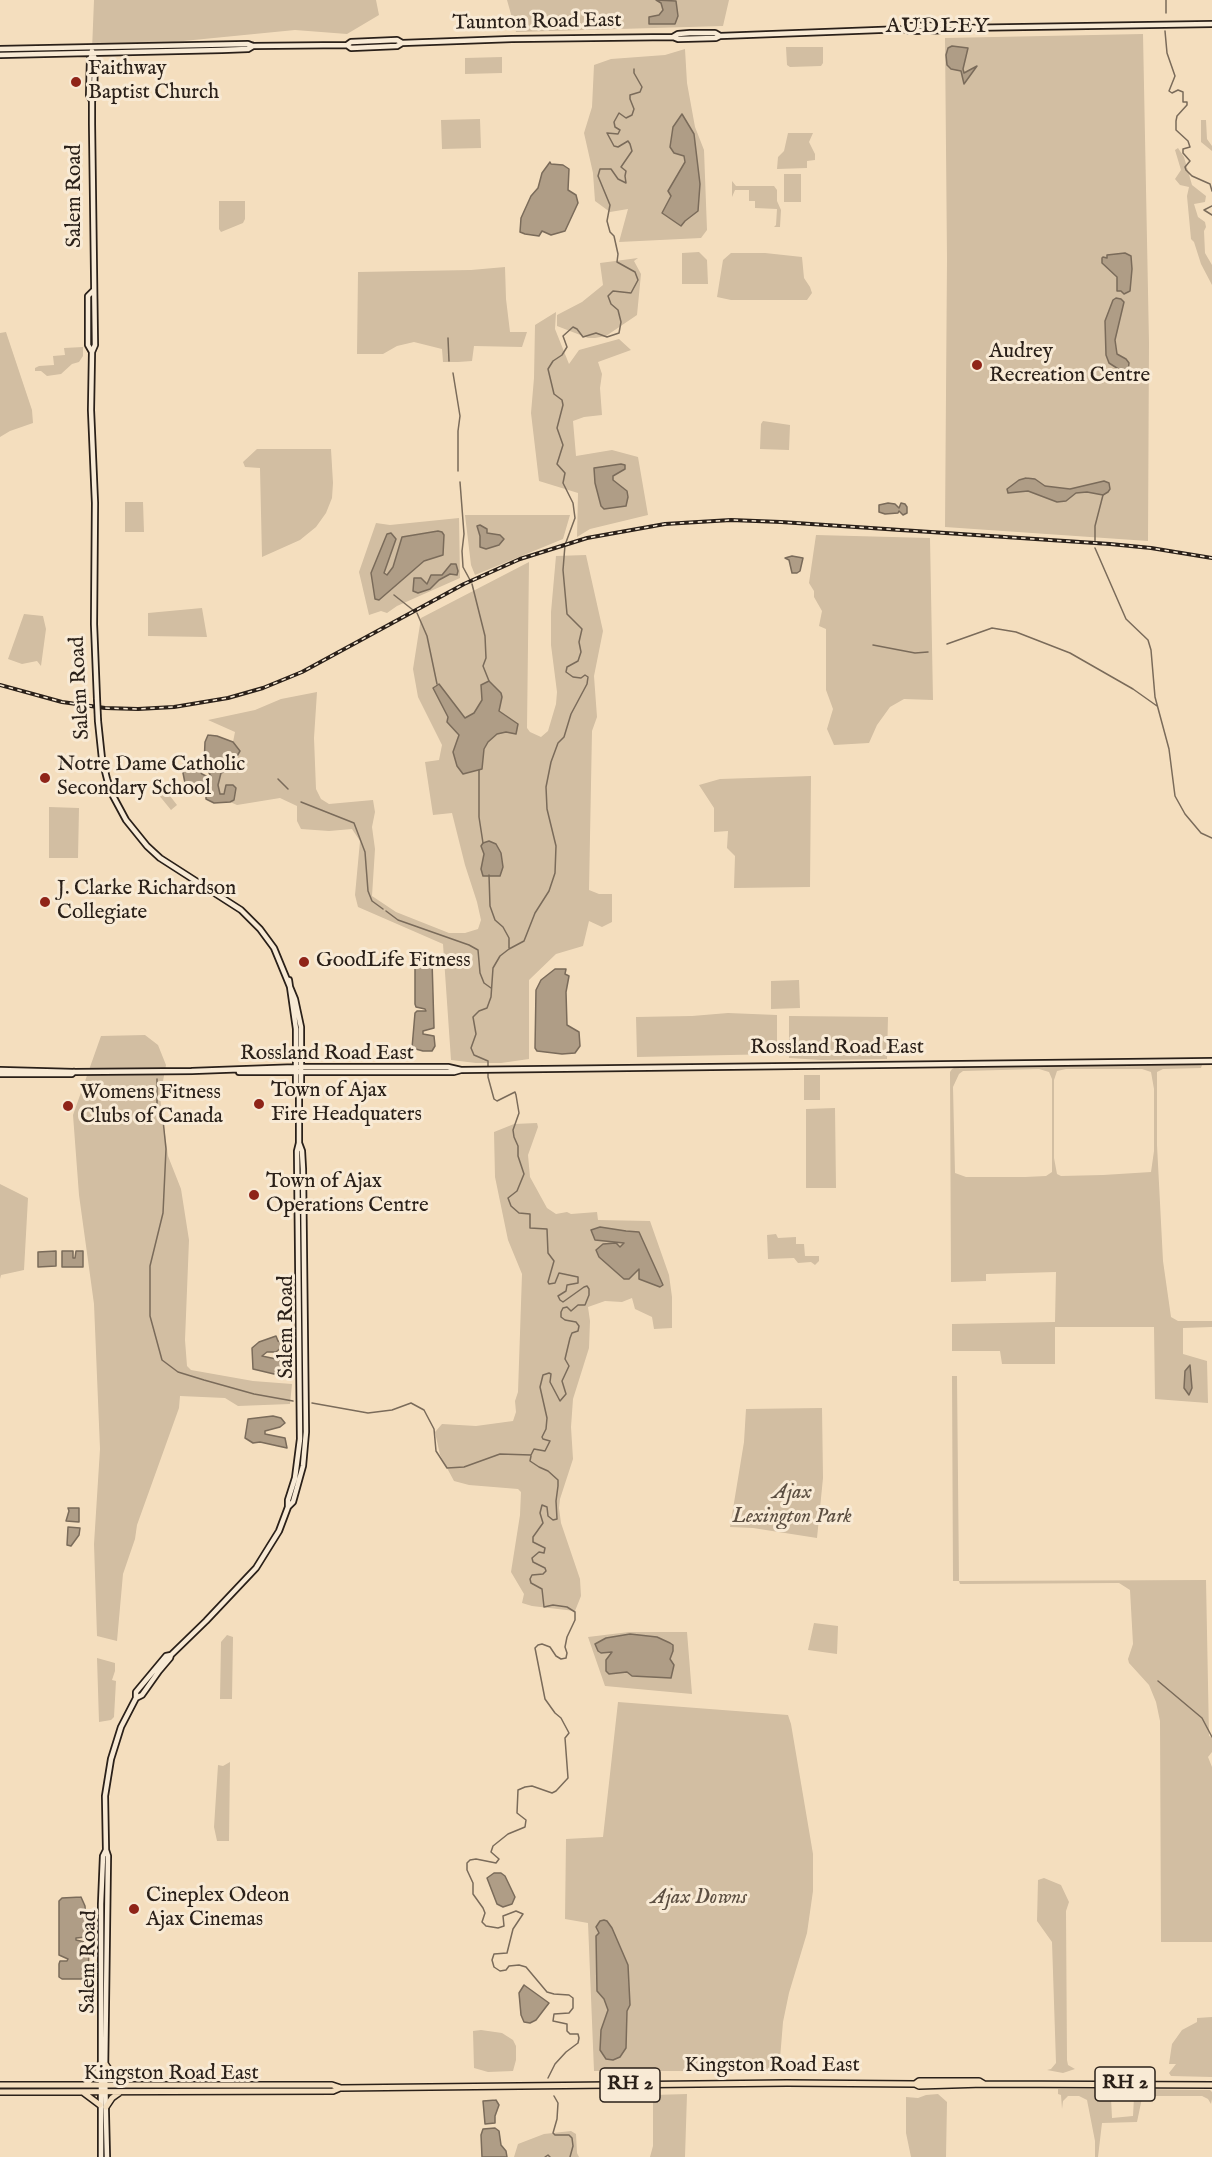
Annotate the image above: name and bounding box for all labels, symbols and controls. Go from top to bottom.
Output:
street label: Taunton Road East [452,9,622,37]
district label: AUDLEY [886,14,990,40]
place label: Faithway Baptist Church [88,57,219,107]
marker: Faithway Baptist Church [69,75,83,89]
street label: Salem Road [63,144,89,248]
place label: Audrey Recreation Centre [989,340,1150,390]
marker: Audrey Recreation Centre [970,358,984,372]
street label: Salem Road [66,636,96,740]
place label: Notre Dame Catholic Secondary School [57,753,245,803]
marker: Notre Dame Catholic Secondary School [38,771,52,785]
place label: J. Clarke Richardson Collegiate [57,877,236,927]
marker: J. Clarke Richardson Collegiate [38,895,52,909]
place label: GoodLife Fitness [316,949,471,975]
marker: GoodLife Fitness [297,955,311,969]
street label: Rossland Road East [750,1036,924,1062]
street label: Rossland Road East [240,1042,414,1068]
place label: Town of Ajax Fire Headquaters [271,1079,422,1129]
place label: Womens Fitness Clubs of Canada [80,1081,223,1131]
marker: Town of Ajax Fire Headquaters [252,1097,266,1111]
marker: Womens Fitness Clubs of Canada [61,1099,75,1113]
place label: Town of Ajax Operations Centre [266,1170,429,1220]
marker: Town of Ajax Operations Centre [247,1188,261,1202]
street label: Salem Road [275,1275,301,1379]
park label: Ajax Lexington Park [732,1481,852,1531]
place label: Cineplex Odeon Ajax Cinemas [146,1884,289,1934]
park label: Ajax Downs [651,1886,747,1912]
marker: Cineplex Odeon Ajax Cinemas [127,1902,141,1916]
street label: Salem Road [76,1910,104,2014]
street label: Kingston Road East [684,2054,860,2080]
street label: Kingston Road East [83,2062,259,2088]
road number: RH 2 [1095,2067,1155,2101]
road number: RH 2 [600,2068,660,2102]

